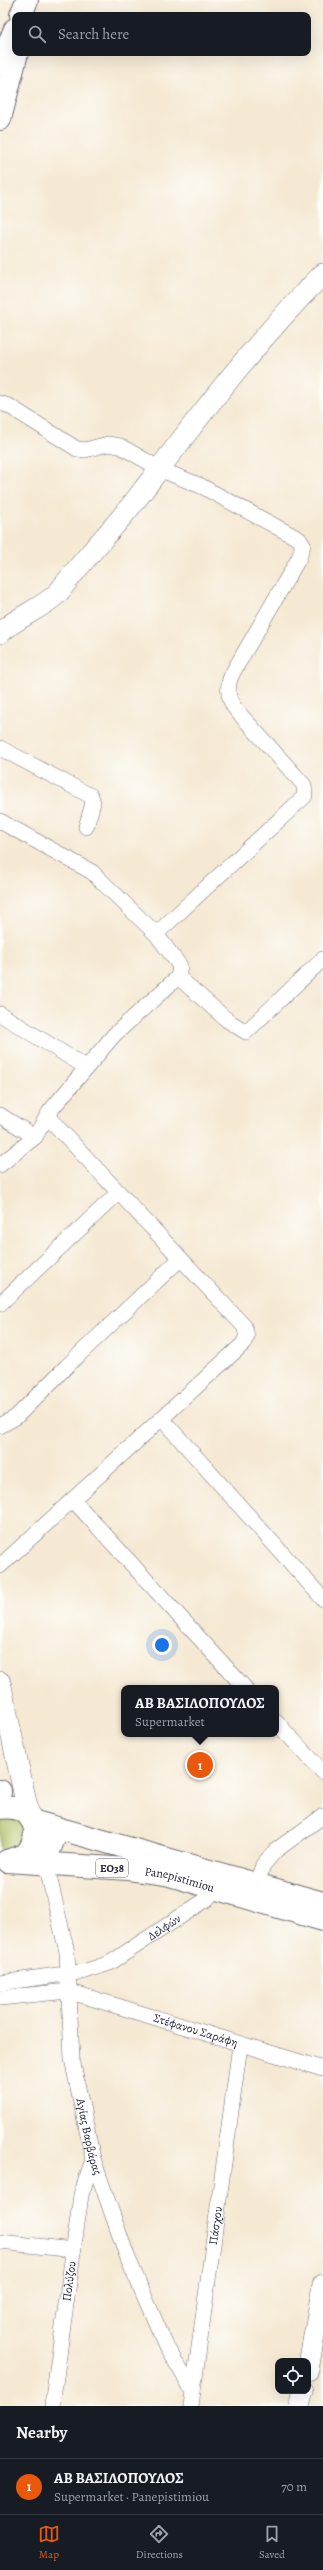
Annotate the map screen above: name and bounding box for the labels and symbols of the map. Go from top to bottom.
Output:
your location [152,1635,172,1655]
pin: 1 [187,1750,213,1780]
road number: ΕΟ38 [96,1859,128,1877]
street label: Panepistimiou [144,1863,217,1896]
street label: Δελφών [144,1910,184,1944]
street label: Στέφανου Σαράφη [152,2010,240,2051]
street label: Αγίας Βαρβάρας [72,2096,106,2177]
street label: Πάσχου [205,2206,226,2246]
street label: Πολύζου [58,2260,80,2302]

